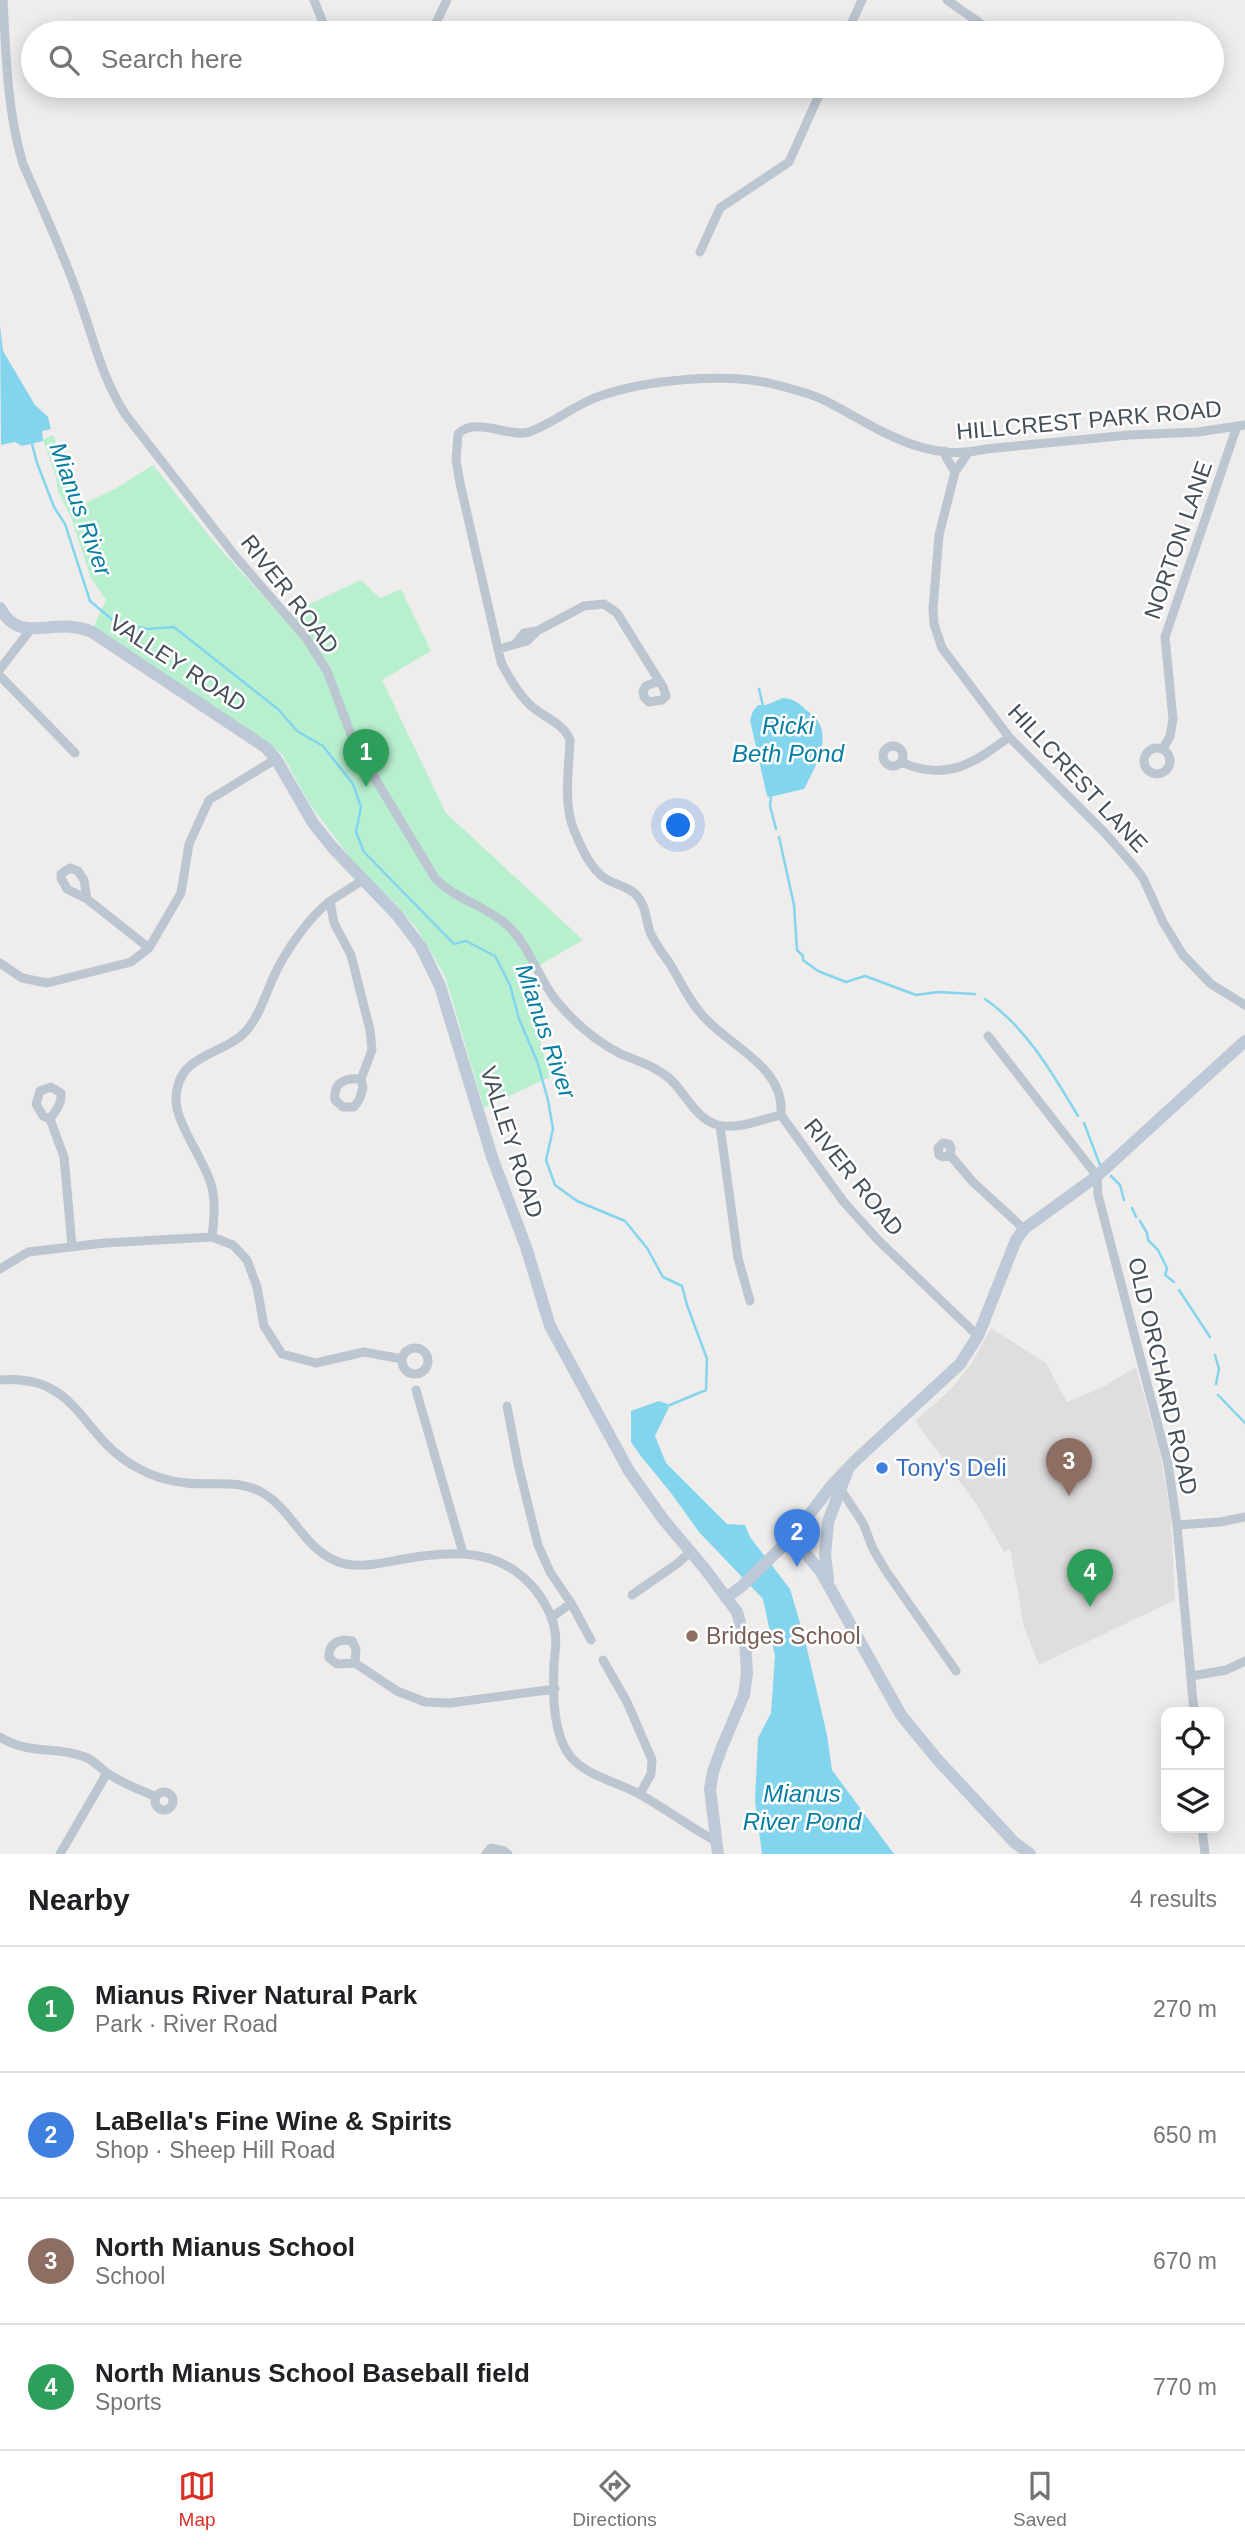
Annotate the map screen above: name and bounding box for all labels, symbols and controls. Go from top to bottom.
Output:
search box [21,21,1224,98]
icon: search [45,41,83,79]
text: Search here [101,44,243,74]
street label: HILLCREST PARK ROAD [955,395,1223,445]
water label: Mianus River [44,439,118,580]
street label: NORTON LANE [1139,458,1217,622]
street label: RIVER ROAD [236,530,344,658]
street label: VALLEY ROAD [105,609,251,717]
street label: HILLCREST LANE [1003,699,1153,857]
water label: Ricki Beth Pond [732,712,845,767]
pin: 1 [343,729,389,787]
your location [661,808,695,842]
water label: Mianus River [510,960,582,1103]
street label: VALLEY ROAD [475,1063,549,1221]
street label: RIVER ROAD [799,1113,909,1241]
street label: OLD ORCHARD ROAD [1123,1255,1203,1497]
pin: 3 [1046,1438,1092,1496]
place label: Tony's Deli [896,1455,1007,1481]
marker: Tony's Deli [874,1460,890,1476]
pin: 2 [774,1509,820,1567]
pin: 4 [1067,1549,1113,1607]
place label: Bridges School [706,1623,861,1649]
marker: Bridges School [684,1628,700,1644]
map controls [1161,1707,1224,1833]
button: locate [1161,1707,1224,1770]
button: layers [1161,1770,1224,1833]
water label: Mianus River Pond [743,1780,862,1835]
text: Nearby [28,1883,130,1916]
text: 4 results [1130,1886,1217,1912]
text: Mianus River Natural Park [95,1980,417,2010]
text: 1 [45,1996,57,2022]
text: 270 m [1153,1996,1217,2022]
text: Park · River Road [95,2011,278,2037]
text: LaBella's Fine Wine & Spirits [95,2106,452,2136]
text: 2 [45,2122,57,2148]
text: 650 m [1153,2122,1217,2148]
text: Shop · Sheep Hill Road [95,2137,335,2163]
text: North Mianus School [95,2232,355,2262]
text: 3 [45,2248,57,2274]
text: 670 m [1153,2248,1217,2274]
text: School [95,2263,165,2289]
text: North Mianus School Baseball field [95,2358,530,2388]
text: 4 [45,2374,57,2400]
text: 770 m [1153,2374,1217,2400]
text: Sports [95,2389,161,2415]
tab: Map [178,2467,216,2531]
tab: Directions [572,2467,657,2531]
tab: Saved [1013,2467,1067,2531]

